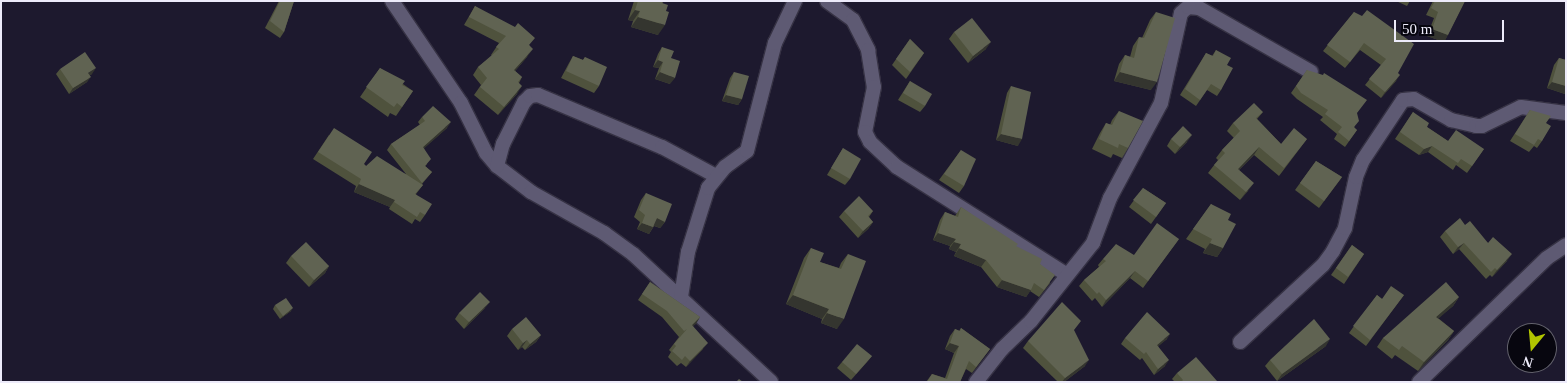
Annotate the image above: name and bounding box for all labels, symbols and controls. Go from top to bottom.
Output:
scale bar [1397,10,1507,42]
text: 50 m [1402,21,1432,37]
north arrow [1507,323,1557,373]
text: N [1521,353,1535,371]

